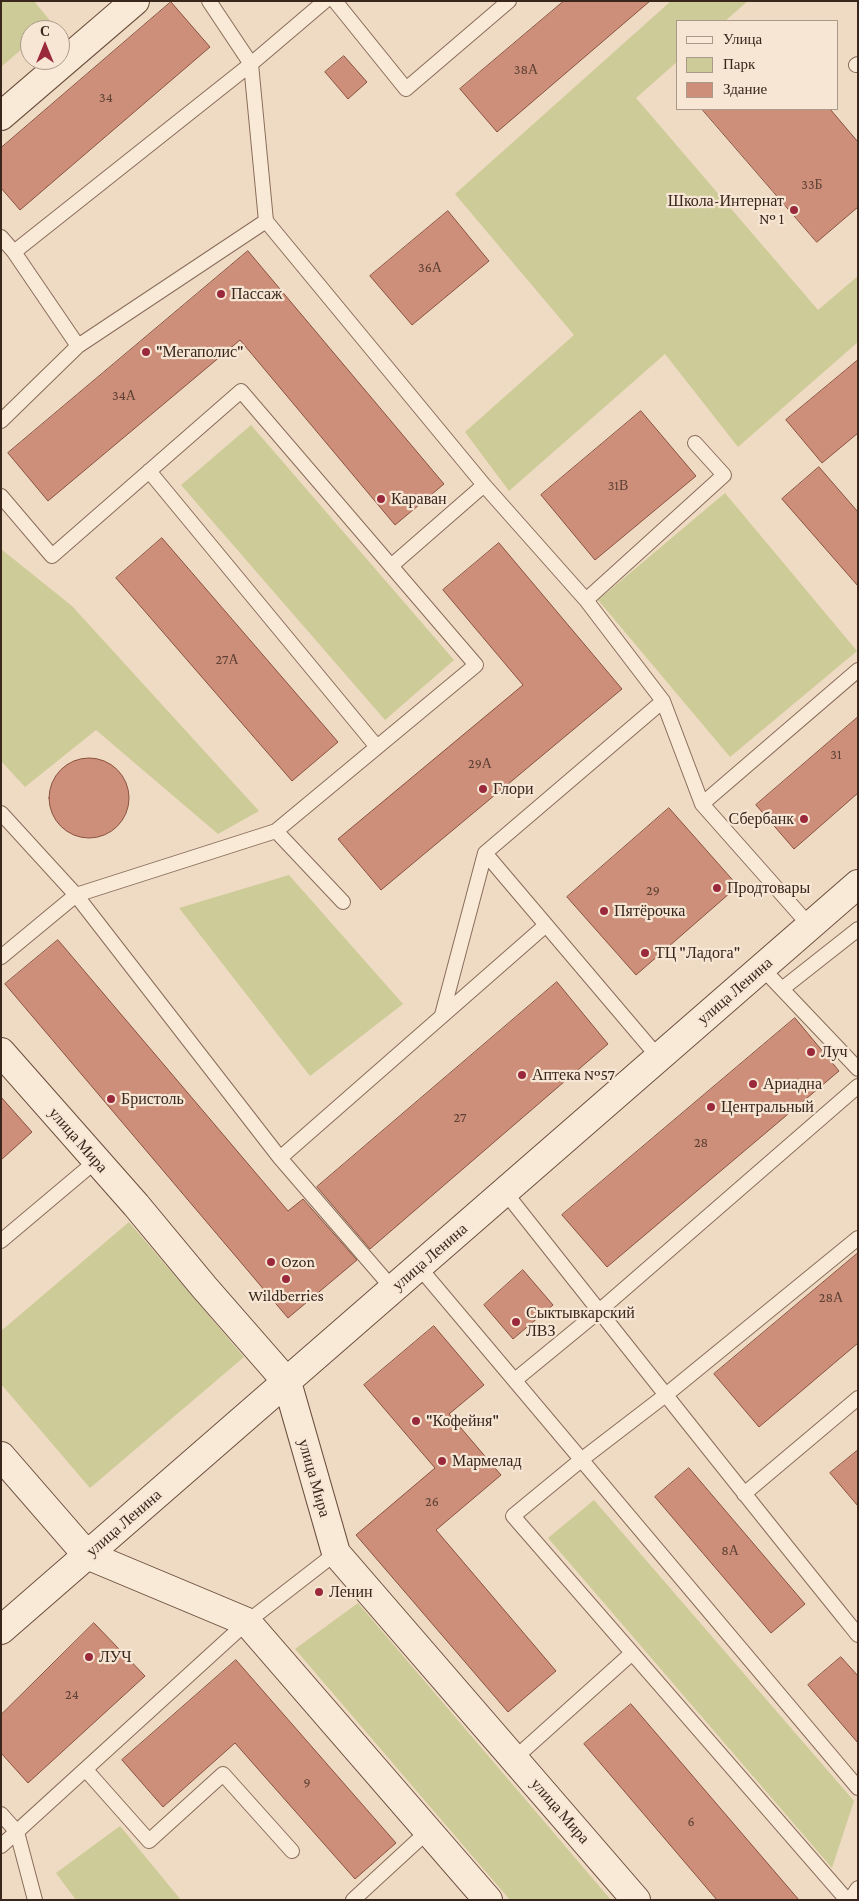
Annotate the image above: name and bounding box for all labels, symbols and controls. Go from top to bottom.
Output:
north arrow [20,20,70,70]
legend [676,20,839,110]
text: С [40,23,50,39]
text: Улица [723,31,762,47]
text: Парк [723,56,755,72]
house number: 38А [514,62,538,78]
text: Здание [723,81,767,97]
house number: 34 [99,90,113,106]
house number: 33Б [801,177,823,193]
place label: Школа-Интернат № 1 [668,191,784,229]
marker: Школа-Интернат № 1 [788,204,800,216]
house number: 36А [418,260,442,276]
place label: Пассаж [231,284,282,304]
marker: Пассаж [215,288,227,300]
place label: "Мегаполис" [156,342,244,362]
marker: "Мегаполис" [140,346,152,358]
house number: 34А [112,388,136,404]
house number: 31В [608,478,628,494]
place label: Караван [391,489,447,509]
marker: Караван [375,493,387,505]
house number: 27А [215,652,239,668]
house number: 31 [830,747,842,763]
house number: 29А [468,756,492,772]
place label: Глори [493,779,534,799]
marker: Глори [477,783,489,795]
place label: Сбербанк [729,809,794,829]
marker: Сбербанк [798,813,810,825]
place label: Продтовары [727,878,810,898]
marker: Продтовары [711,882,723,894]
house number: 29 [646,883,660,899]
place label: Пятёрочка [614,901,685,921]
marker: Пятёрочка [598,905,610,917]
place label: ТЦ "Ладога" [655,943,740,963]
marker: ТЦ "Ладога" [639,947,651,959]
street label: улица Ленина [694,953,776,1029]
place label: Луч [821,1042,848,1062]
marker: Луч [805,1046,817,1058]
place label: Аптека №57 [532,1065,615,1085]
marker: Аптека №57 [516,1069,528,1081]
place label: Ариадна [763,1074,822,1094]
marker: Ариадна [747,1078,759,1090]
place label: Бристоль [121,1089,184,1109]
marker: Бристоль [105,1093,117,1105]
place label: Центральный [721,1097,814,1117]
marker: Центральный [705,1101,717,1113]
street label: улица Мира [44,1103,112,1177]
house number: 27 [454,1110,466,1126]
house number: 28 [694,1135,708,1151]
street label: улица Ленина [389,1219,471,1295]
place label: Ozon [281,1252,315,1272]
marker: Ozon [265,1256,277,1268]
marker: Wildberries [280,1273,292,1285]
place label: Wildberries [248,1286,324,1306]
house number: 28А [819,1290,843,1306]
place label: Сыктывкарский ЛВЗ [526,1303,635,1341]
marker: Сыктывкарский ЛВЗ [510,1316,522,1328]
place label: "Кофейня" [426,1411,499,1431]
marker: "Кофейня" [410,1415,422,1427]
street label: улица Мира [294,1437,334,1519]
place label: Мармелад [452,1451,522,1471]
marker: Мармелад [436,1455,448,1467]
street label: улица Ленина [83,1485,165,1561]
house number: 26 [425,1494,439,1510]
house number: 8А [721,1543,739,1559]
place label: Ленин [329,1582,373,1602]
marker: Ленин [313,1586,325,1598]
place label: ЛУЧ [99,1647,132,1667]
marker: ЛУЧ [83,1651,95,1663]
house number: 24 [65,1687,79,1703]
street label: улица Мира [526,1774,594,1848]
house number: 9 [303,1775,311,1791]
house number: 6 [687,1814,695,1830]

